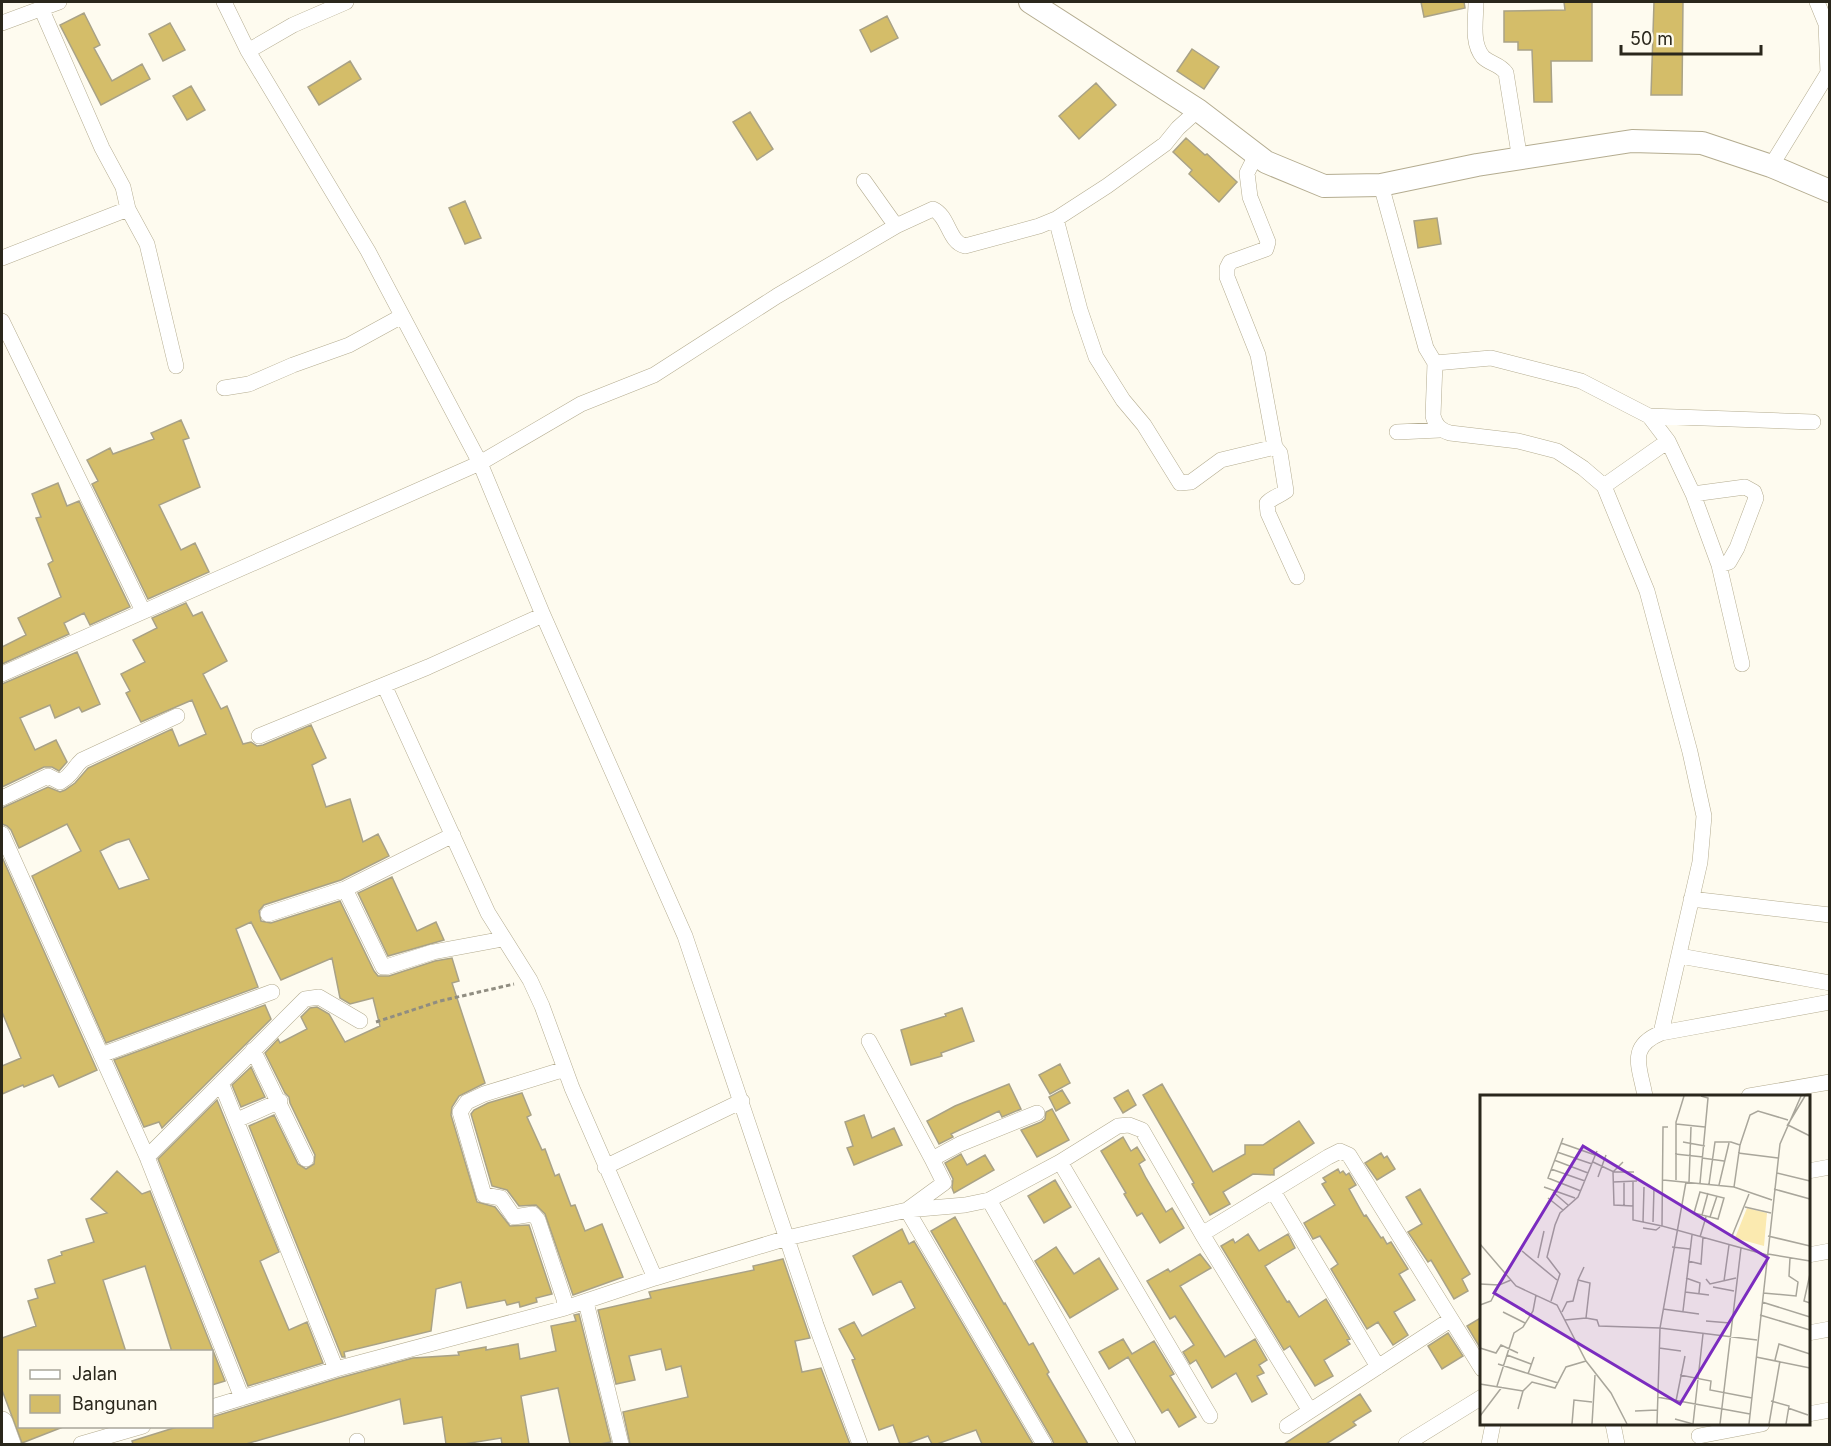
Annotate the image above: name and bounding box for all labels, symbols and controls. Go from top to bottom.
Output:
scale bar [1621,18,1760,56]
text: 50 m [1630,28,1673,49]
inset map [1480,1095,1810,1425]
legend [18,1350,213,1428]
text: Jalan [72,1363,117,1384]
text: Bangunan [72,1393,158,1414]

